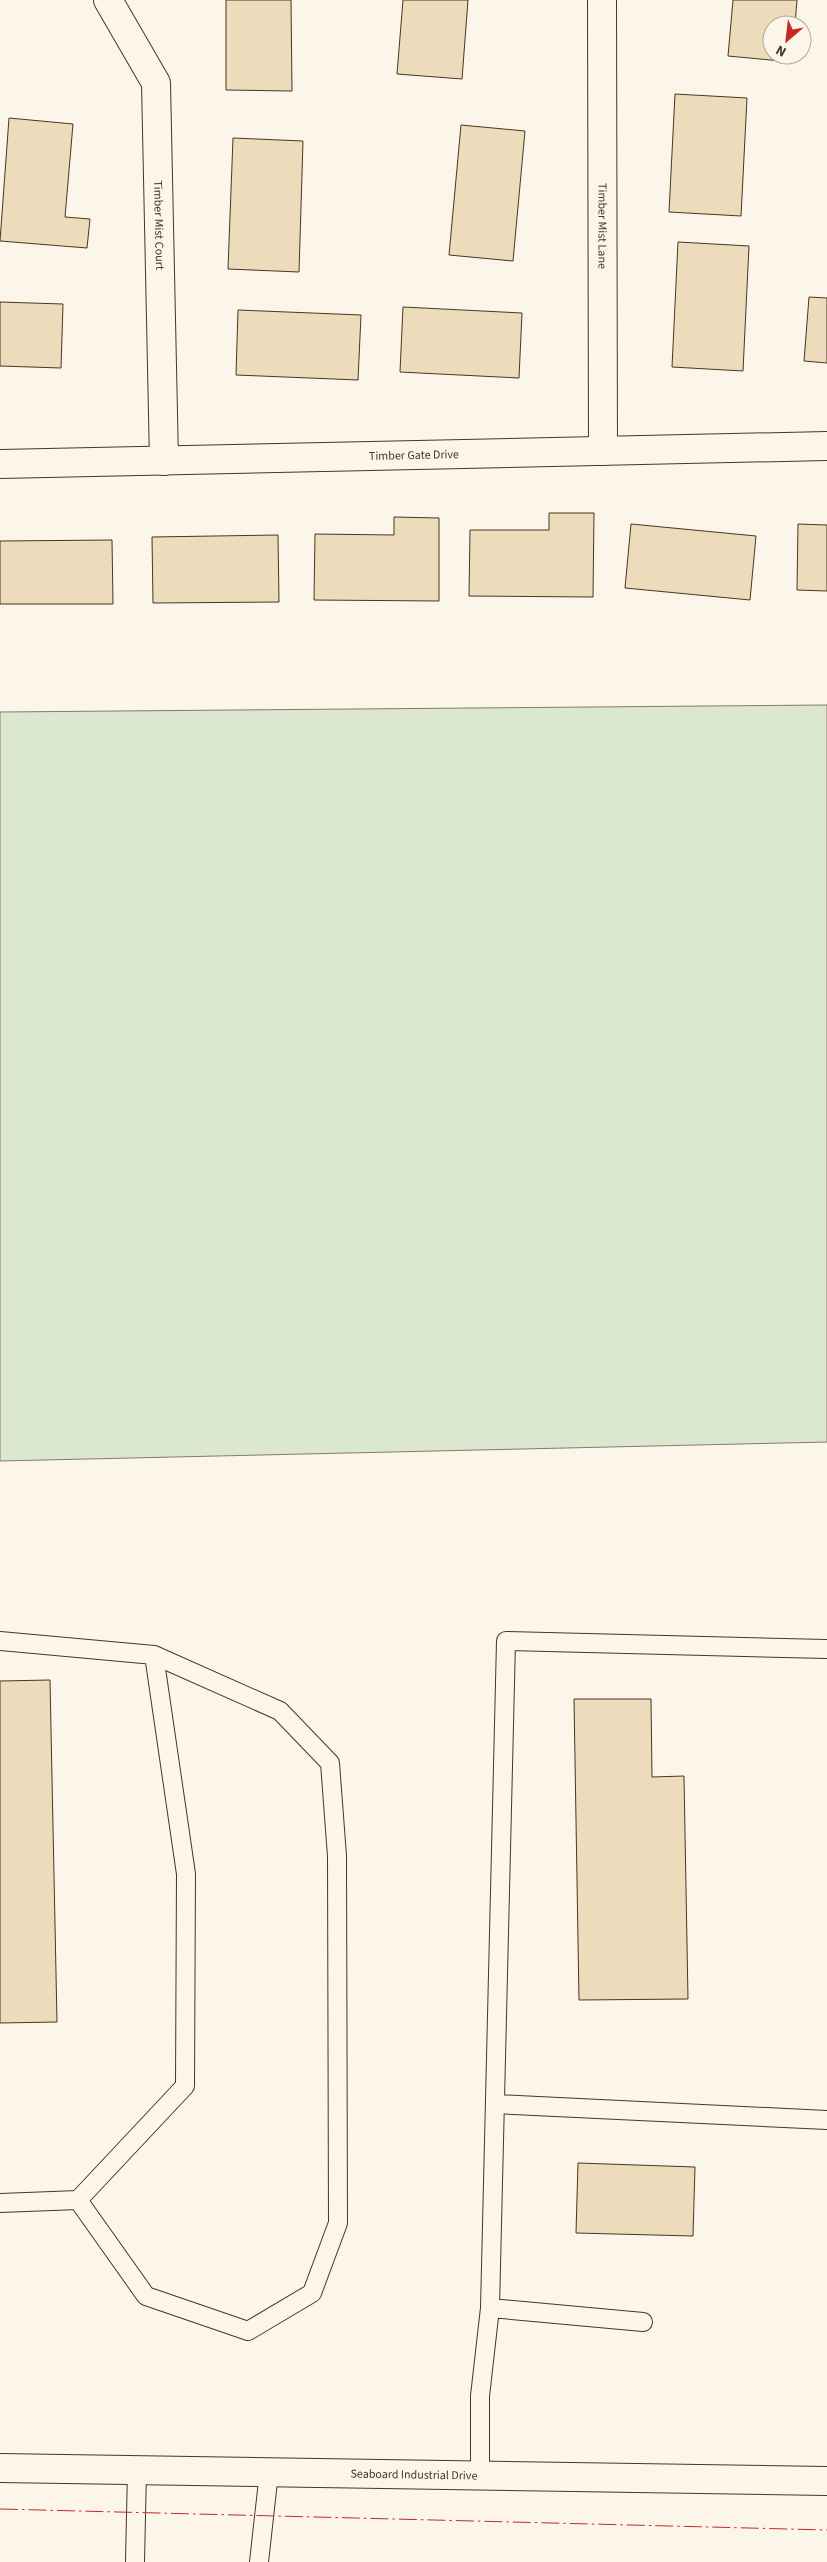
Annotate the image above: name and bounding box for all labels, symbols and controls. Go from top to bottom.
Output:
north arrow [762,15,812,65]
text: N [773,40,790,62]
street label: Timber Mist Court [149,180,168,270]
street label: Timber Mist Lane [593,183,611,269]
street label: Timber Gate Drive [369,446,459,465]
street label: Seaboard Industrial Drive [350,2466,478,2485]

